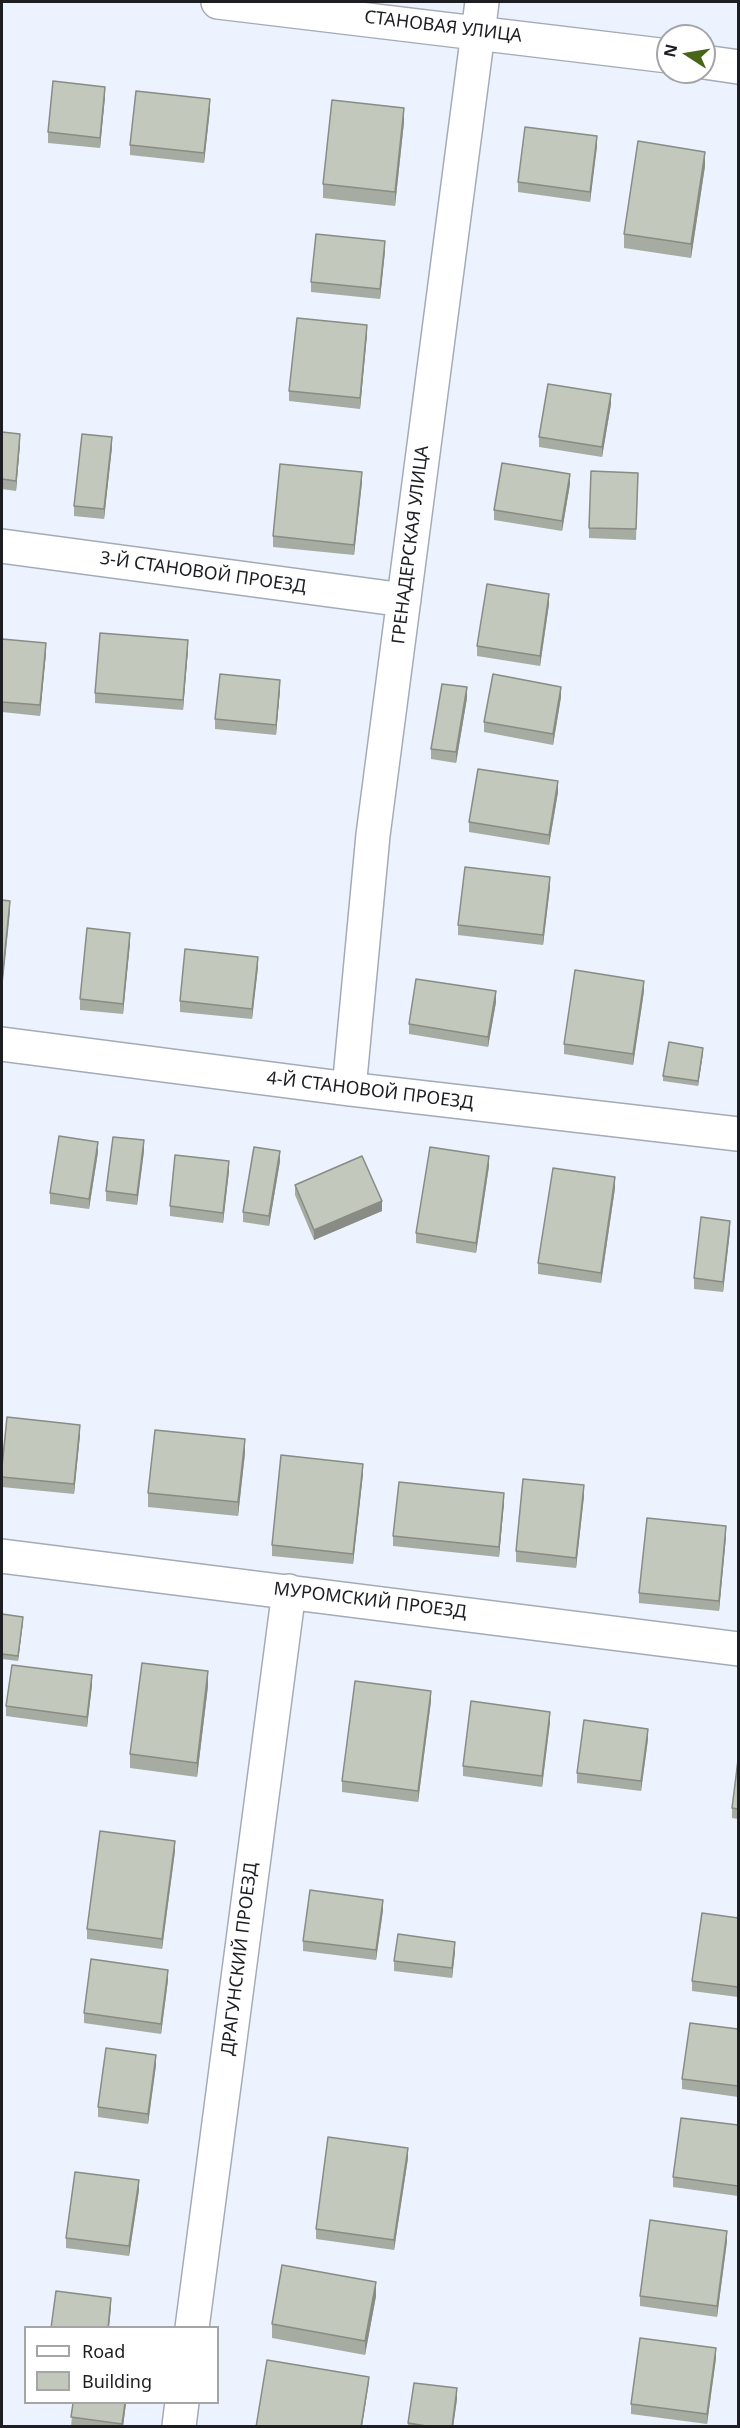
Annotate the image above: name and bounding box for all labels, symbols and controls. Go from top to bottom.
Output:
street label: СТАНОВАЯ УЛИЦА [363,7,523,47]
north arrow [656,24,716,84]
text: N [658,42,682,59]
street label: ГРЕНАДЕРСКАЯ УЛИЦА [388,445,434,645]
street label: 3-Й СТАНОВОЙ ПРОЕЗД [98,548,308,598]
street label: 4-Й СТАНОВОЙ ПРОЕЗД [265,1068,475,1114]
street label: МУРОМСКИЙ ПРОЕЗД [272,1578,468,1624]
street label: ДРАГУНСКИЙ ПРОЕЗД [217,1861,263,2057]
legend [24,2326,219,2404]
text: Road [82,2339,125,2363]
text: Building [82,2369,152,2393]

